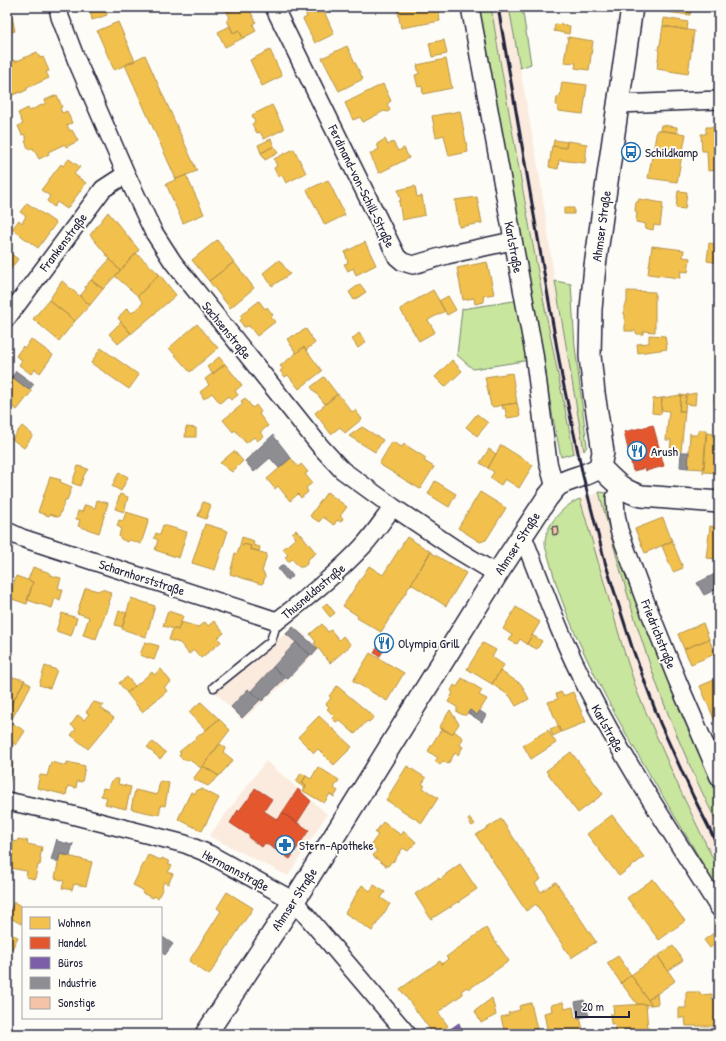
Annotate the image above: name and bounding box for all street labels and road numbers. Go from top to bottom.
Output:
street label: Ferdinand-von-Schill-Straße [324,121,400,250]
street label: Ahmser Straße [587,189,615,263]
street label: Frankenstraße [34,209,91,276]
street label: Karlstraße [500,220,528,274]
street label: Sachsenstraße [198,297,256,363]
street label: Ahmser Straße [490,508,544,578]
street label: Scharnhorststraße [97,555,187,599]
street label: Thusneldastraße [277,559,349,623]
street label: Friedrichstraße [637,596,681,671]
street label: Karlstraße [588,701,628,755]
street label: Hermannstraße [199,845,273,895]
street label: Ahmser Straße [267,864,321,934]

